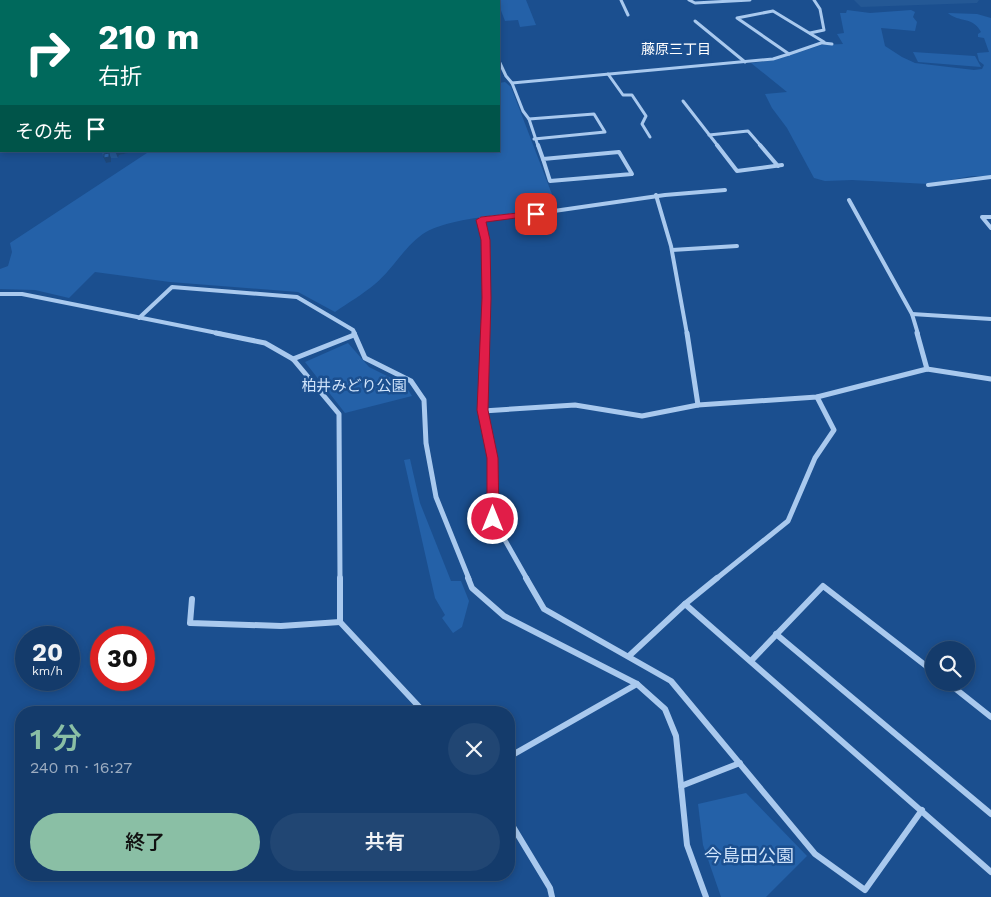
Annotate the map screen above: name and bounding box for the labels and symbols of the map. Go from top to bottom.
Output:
district label: 藤原三丁目 [641,41,711,57]
pin [515,193,557,235]
park label: 柏井みどり公園 [301,377,407,395]
position arrow [466,492,518,544]
speed limit sign: 30 [90,626,155,691]
park label: 今島田公園 [704,845,794,866]

